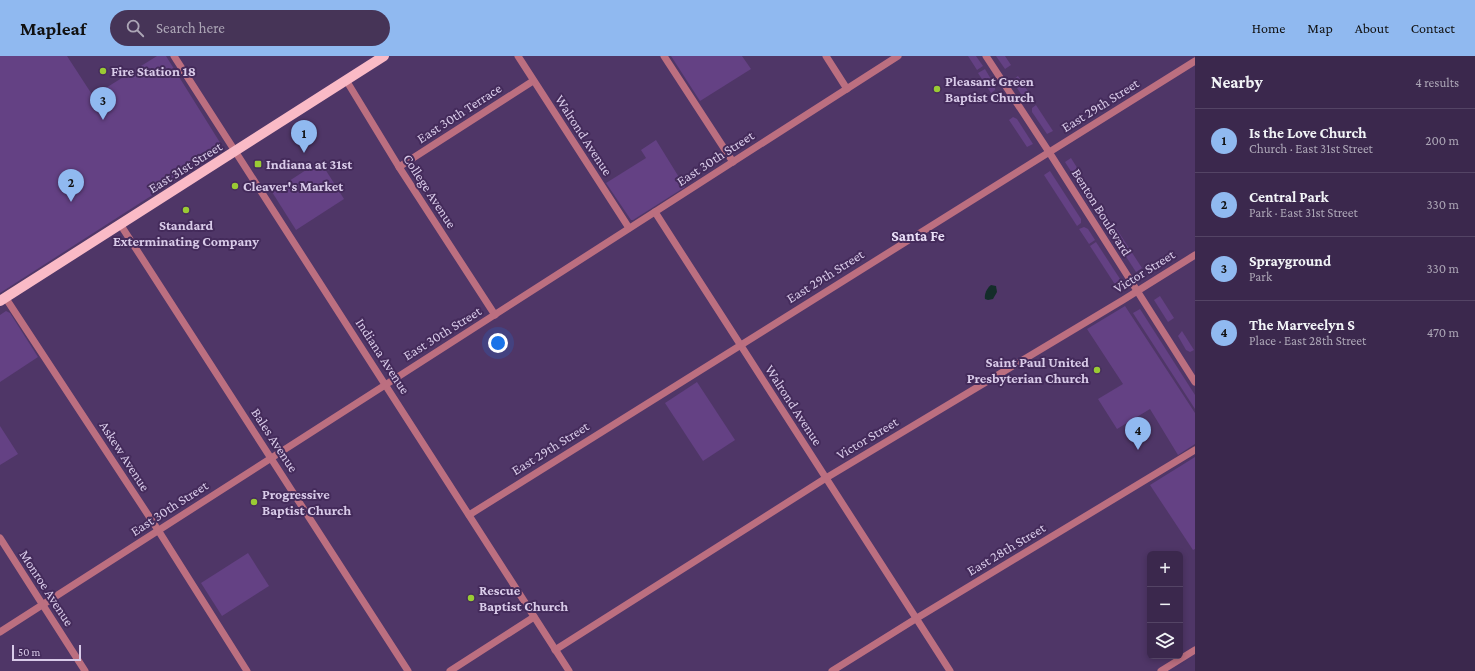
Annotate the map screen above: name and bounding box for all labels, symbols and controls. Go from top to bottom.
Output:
search box [110,10,390,46]
icon: search [124,17,146,39]
text: Mapleaf [20,18,86,39]
text: Search here [156,20,225,36]
text: Home [1252,20,1285,36]
text: Map [1307,20,1333,36]
text: About [1355,20,1389,36]
text: Contact [1411,20,1455,36]
place label: Fire Station 18 [111,63,196,79]
marker: Fire Station 18 [98,66,108,76]
place label: Pleasant Green Baptist Church [945,73,1034,105]
text: Nearby [1211,73,1263,92]
street label: East 29th Street [1058,75,1142,135]
text: 4 results [1415,75,1459,90]
street label: East 30th Terrace [414,80,504,146]
marker: Pleasant Green Baptist Church [932,84,942,94]
pin: 3 [90,87,116,120]
street label: Walrond Avenue [552,92,616,178]
pin: 1 [291,120,317,153]
text: Is the Love Church [1249,125,1367,141]
street label: East 30th Street [673,127,757,189]
text: 1 [1222,133,1226,148]
text: 200 m [1425,133,1459,148]
street label: East 31st Street [145,138,225,196]
text: Church · East 31st Street [1249,141,1373,156]
street label: College Avenue [400,151,460,231]
place label: Indiana at 31st [266,156,353,172]
marker: Indiana at 31st [253,159,263,169]
street label: Benton Boulevard [1069,165,1136,259]
pin: 2 [58,169,84,202]
place label: Cleaver's Market [243,178,344,194]
marker: Cleaver's Market [230,181,240,191]
text: Central Park [1249,189,1329,205]
text: 2 [1221,197,1227,212]
text: 330 m [1426,197,1459,212]
marker: Standard Exterminating Company [181,205,191,215]
text: Park · East 31st Street [1249,205,1358,220]
place label: Standard Exterminating Company [113,217,259,249]
district label: Santa Fe [891,228,945,244]
street label: East 29th Street [783,246,867,306]
street label: Victor Street [1110,246,1178,296]
text: Sprayground [1249,253,1331,269]
text: 3 [1221,261,1227,276]
text: 330 m [1426,261,1459,276]
text: Park [1249,269,1272,284]
street label: East 30th Street [400,302,484,363]
street label: Indiana Avenue [353,315,413,397]
text: The Marveelyn S [1249,317,1355,333]
text: 4 [1220,325,1228,340]
text: 470 m [1427,325,1459,340]
your location [488,333,508,353]
text: Place · East 28th Street [1249,333,1366,348]
place label: Saint Paul United Presbyterian Church [967,354,1089,386]
street label: Walrond Avenue [762,362,826,448]
marker: Saint Paul United Presbyterian Church [1092,365,1102,375]
street label: Bales Avenue [248,405,302,475]
street label: Victor Street [833,413,901,463]
pin: 4 [1125,417,1151,450]
street label: Askew Avenue [96,418,154,494]
street label: East 29th Street [508,418,592,478]
street label: East 30th Street [127,477,211,539]
place label: Progressive Baptist Church [262,486,351,518]
marker: Progressive Baptist Church [249,497,259,507]
street label: East 28th Street [964,519,1048,579]
street label: Monroe Avenue [16,547,78,629]
map controls [1147,551,1183,659]
button: + [1147,551,1183,587]
place label: Rescue Baptist Church [479,582,568,614]
button: − [1147,587,1183,623]
marker: Rescue Baptist Church [466,593,476,603]
button: layers [1147,623,1183,659]
scale bar [12,643,81,662]
text: 50 m [18,646,40,658]

